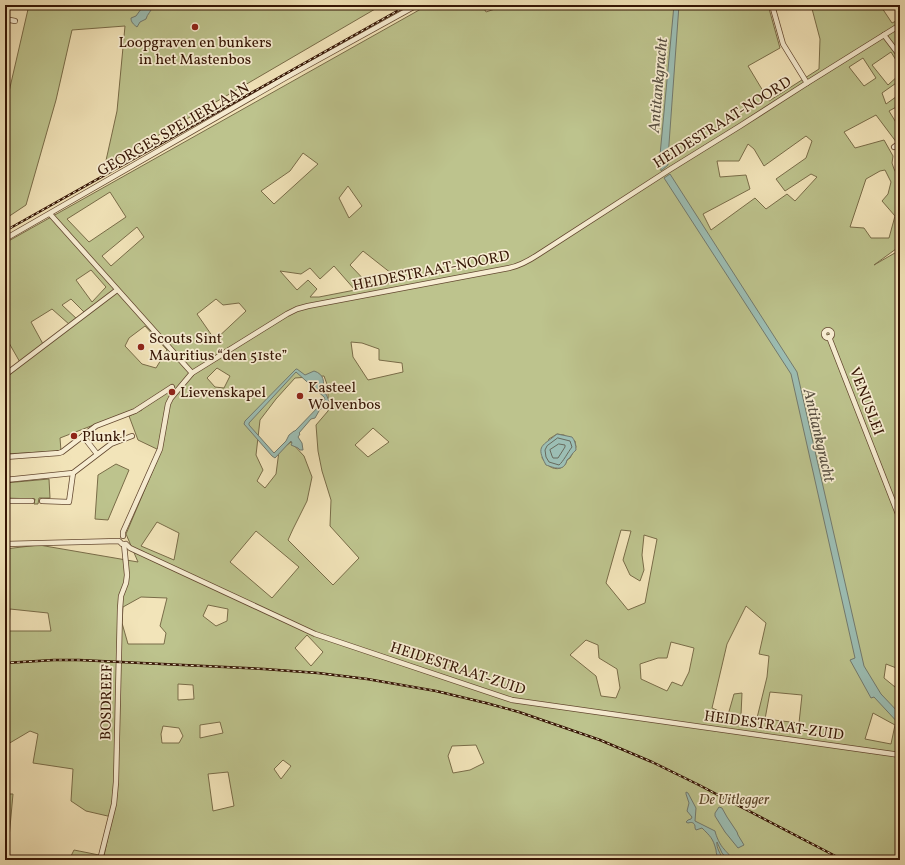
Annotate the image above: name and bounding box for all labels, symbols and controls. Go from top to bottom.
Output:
marker: Loopgraven en bunkers in het Mastenbos [190,22,200,32]
place label: Loopgraven en bunkers in het Mastenbos [118,33,272,71]
water label: Antitankgracht [644,36,674,135]
street label: HEIDESTRAAT-NOORD [650,72,796,174]
street label: GEORGES SPELIERLAAN [94,78,254,182]
street label: HEIDESTRAAT-NOORD [351,246,512,297]
place label: Scouts Sint Mauritius “den 51ste” [149,329,287,367]
marker: Scouts Sint Mauritius “den 51ste” [136,342,146,352]
street label: VENUSLEI [843,364,888,439]
place label: Kasteel Wolvenbos [308,378,381,416]
place label: Lievenskapel [180,383,266,404]
water label: Antitankgracht [796,386,840,485]
marker: Lievenskapel [167,387,177,397]
marker: Kasteel Wolvenbos [295,391,305,401]
place label: Plunk! [82,427,127,448]
marker: Plunk! [69,431,79,441]
street label: HEIDESTRAAT-ZUID [387,638,528,701]
street label: BOSDREEF [96,664,119,740]
street label: HEIDESTRAAT-ZUID [702,706,845,747]
park label: De Uitlegger [699,790,770,811]

